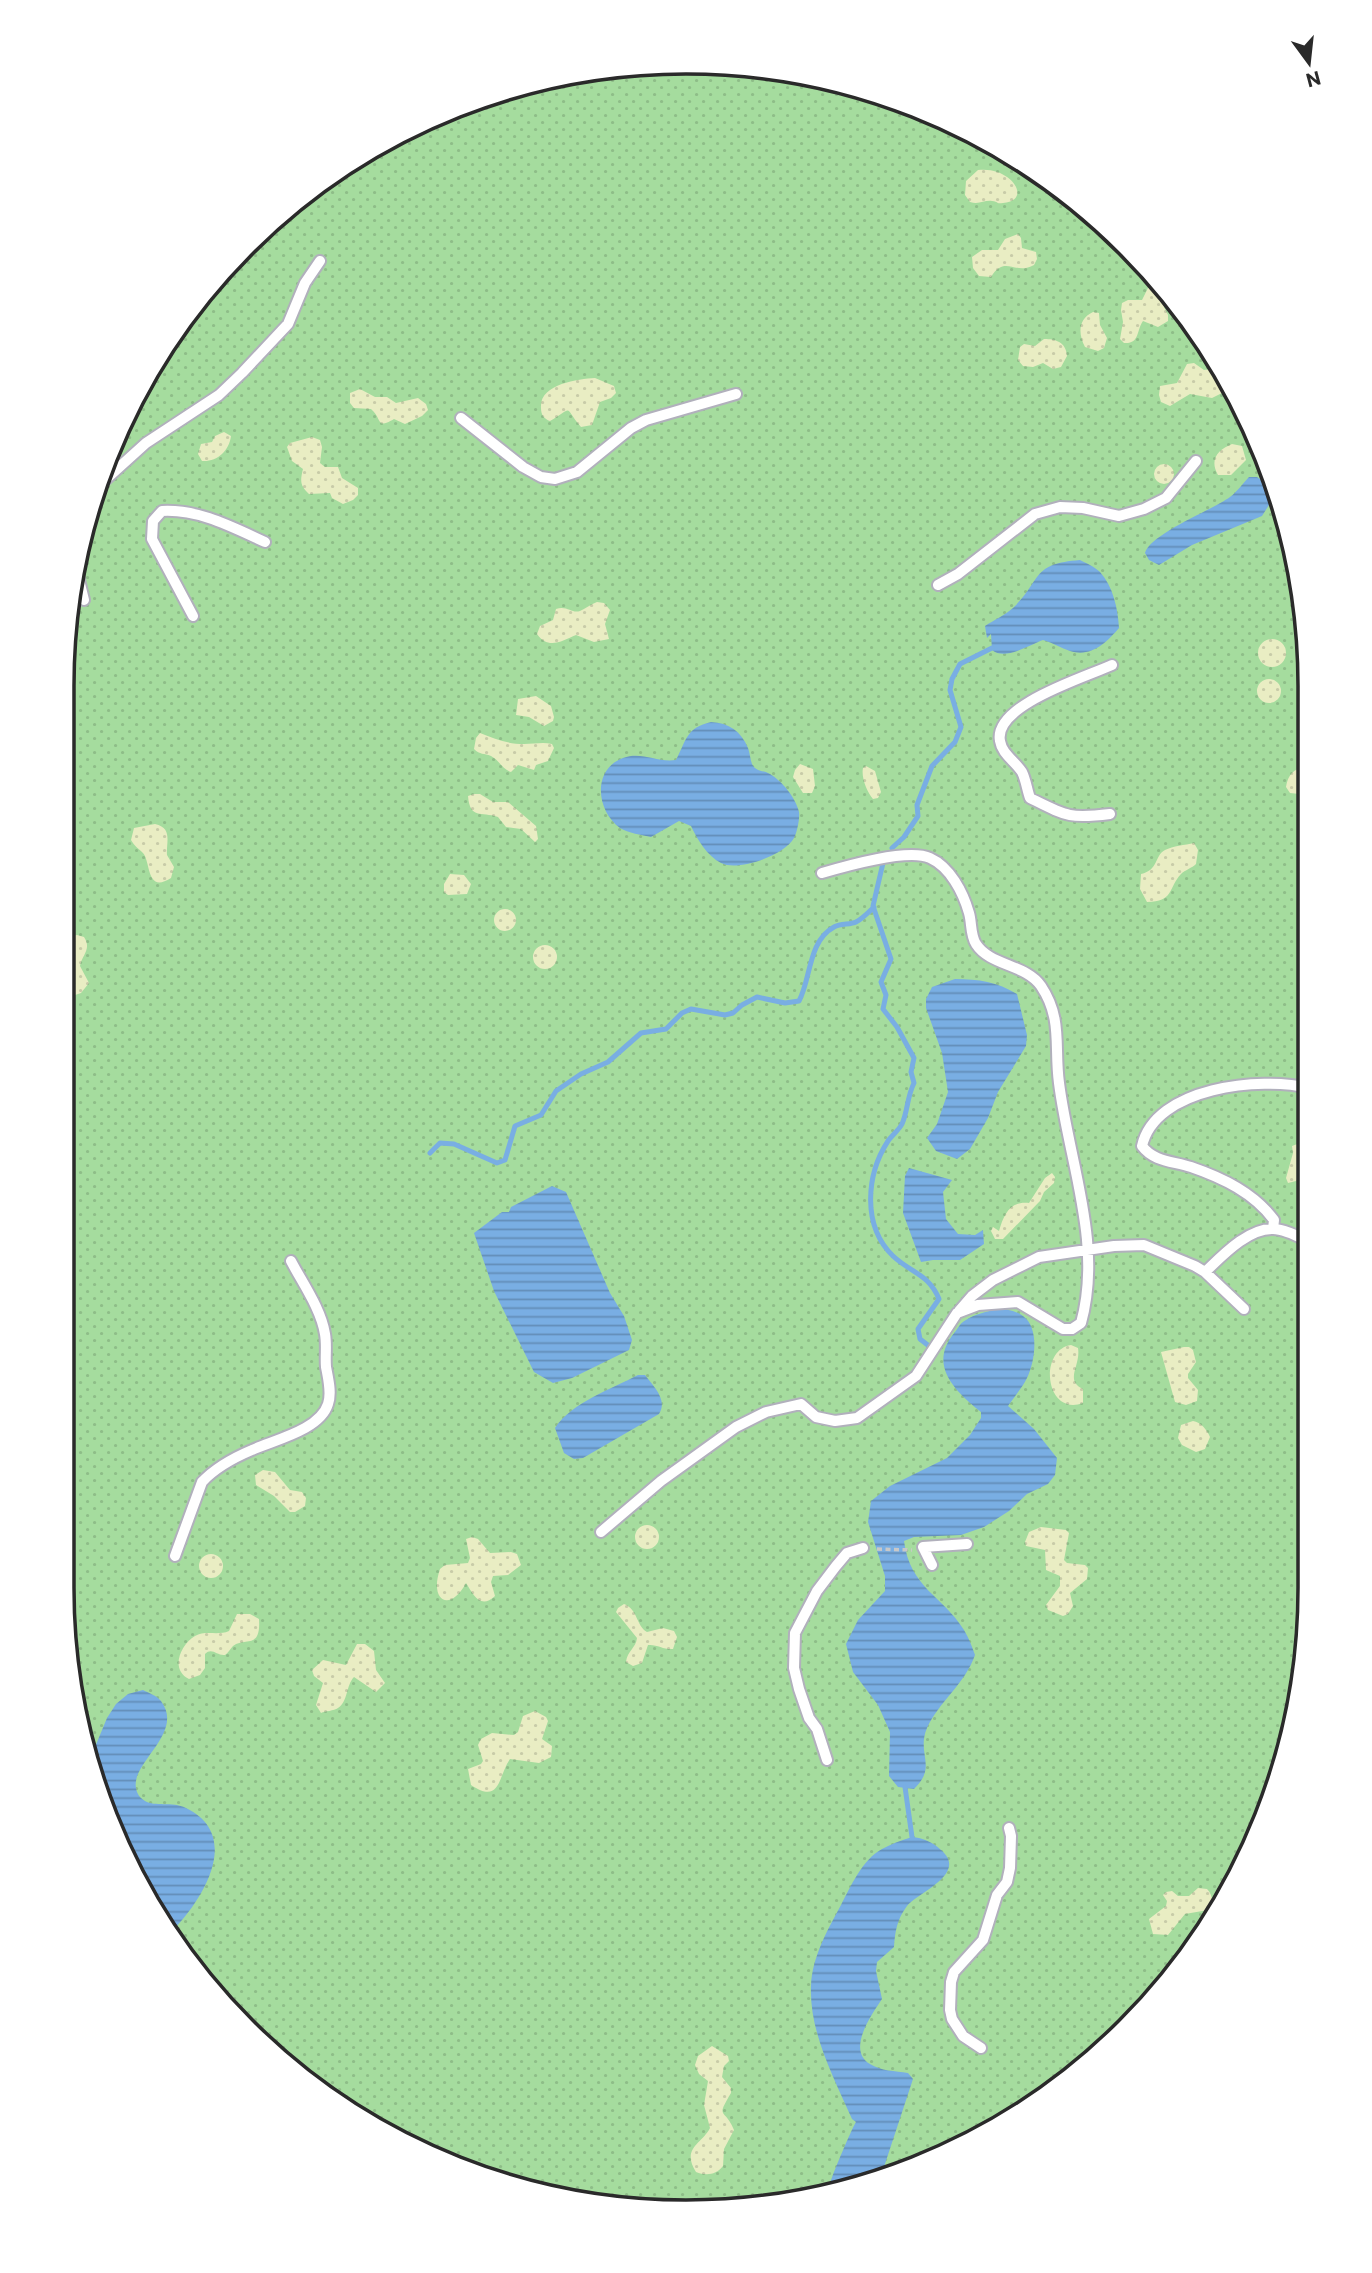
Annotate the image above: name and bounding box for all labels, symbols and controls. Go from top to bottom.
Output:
north arrow [1274,28,1344,98]
text: N [1304,67,1323,93]

